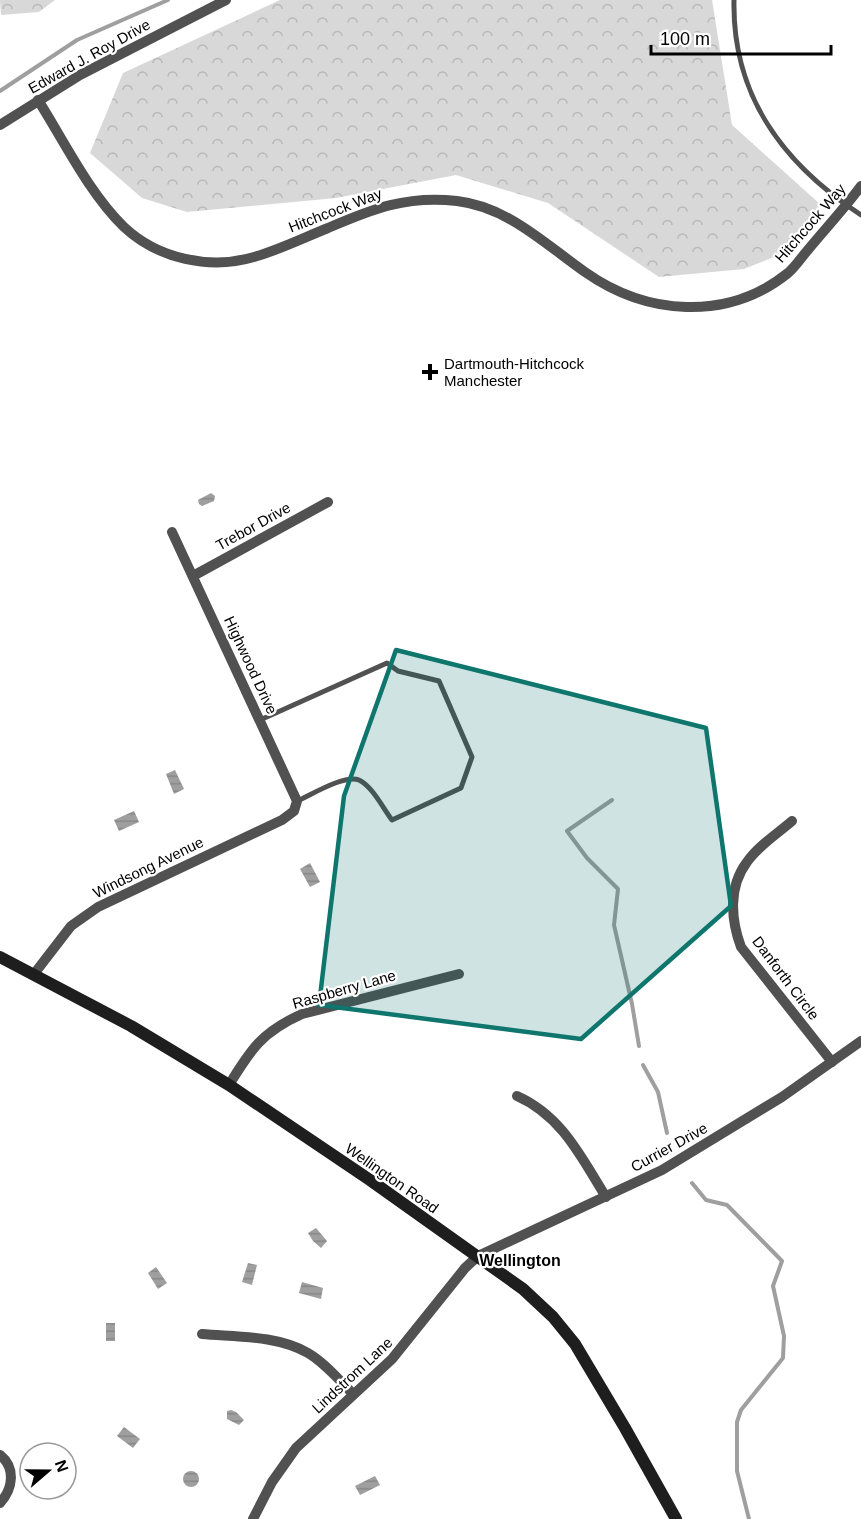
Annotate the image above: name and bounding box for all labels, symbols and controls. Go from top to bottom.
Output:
street label: Edward J. Roy Drive [25,15,153,97]
scale bar [651,18,831,56]
text: 100 m [660,29,710,49]
street label: Hitchcock Way [771,180,849,266]
street label: Hitchcock Way [286,184,385,236]
place label: Dartmouth-Hitchcock Manchester [444,355,585,389]
marker: Dartmouth-Hitchcock Manchester [421,363,439,381]
street label: Trebor Drive [213,498,293,554]
street label: Highwood Drive [221,613,281,717]
street label: Windsong Avenue [90,833,206,901]
street label: Danforth Circle [749,933,823,1023]
street label: Raspberry Lane [290,966,398,1012]
street label: Currier Drive [628,1119,710,1175]
street label: Wellington Road [342,1140,442,1216]
district label: Wellington [479,1252,561,1269]
street label: Lindstrom Lane [308,1334,396,1416]
north arrow [18,1441,78,1501]
text: N [52,1458,72,1474]

